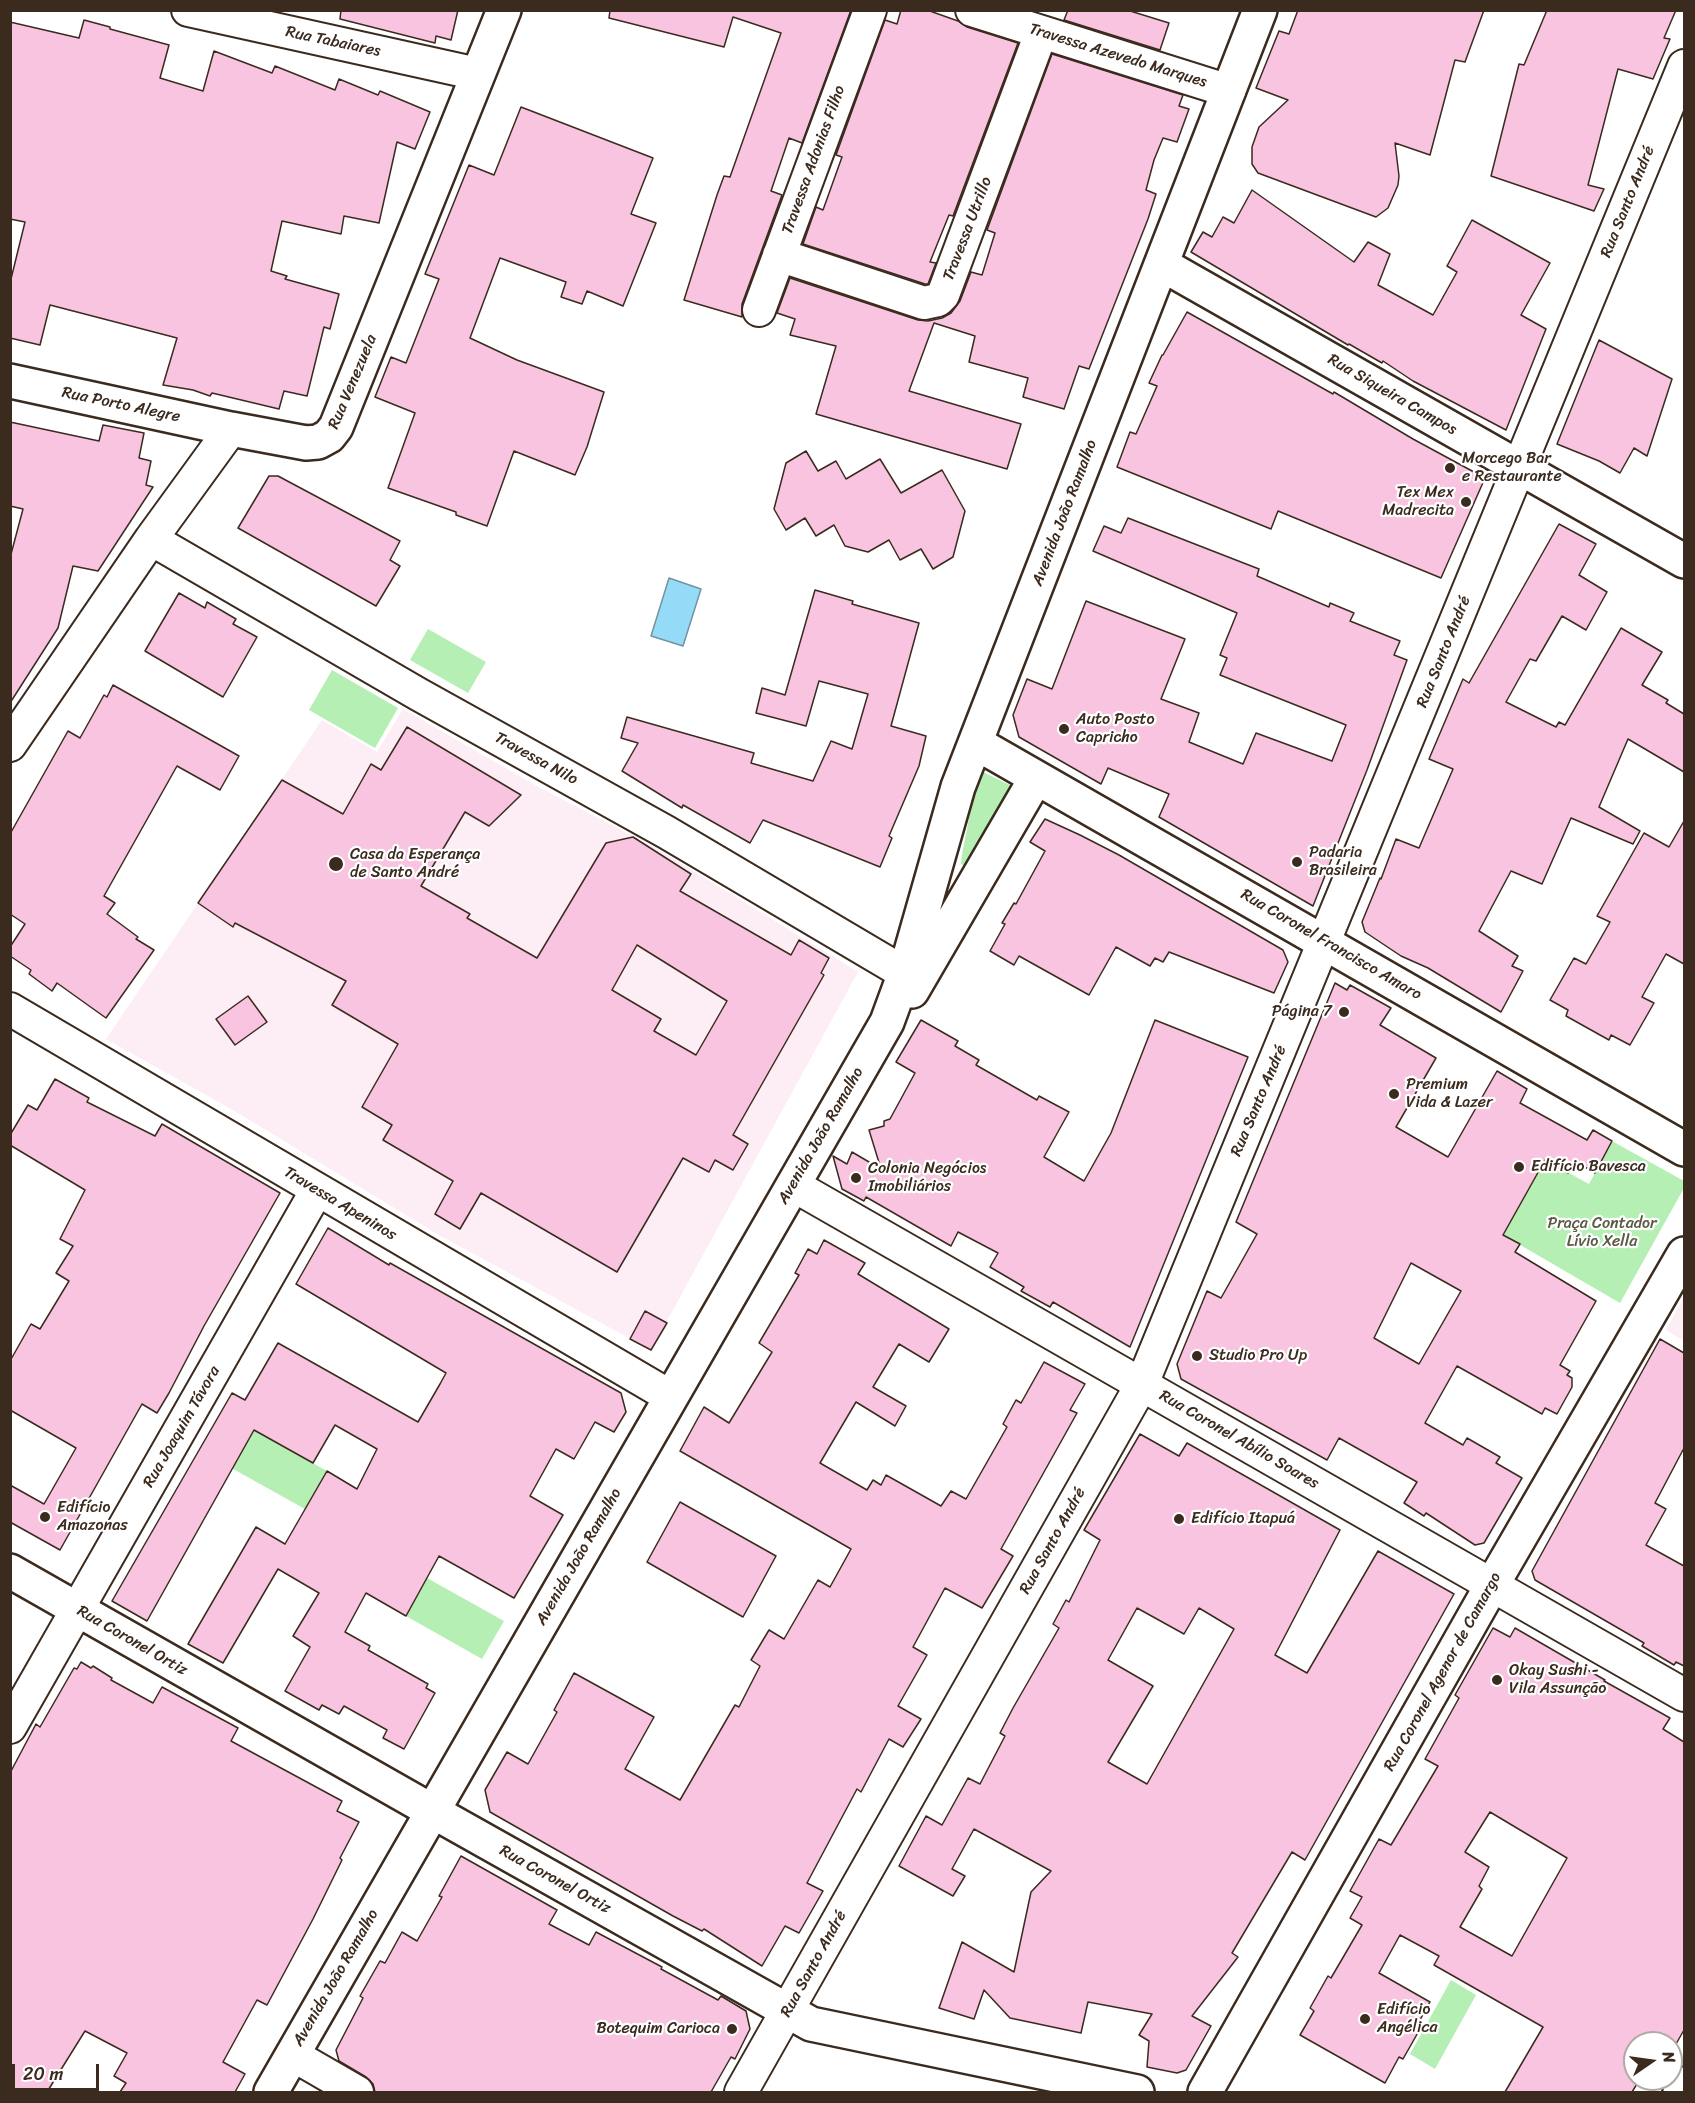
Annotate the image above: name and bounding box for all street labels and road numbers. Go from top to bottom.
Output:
street label: Travessa Azevedo Marques [1027,20,1209,92]
street label: Rua Tabaiares [284,23,382,61]
street label: Travessa Adonias Filho [778,83,850,237]
street label: Rua Santo André [1597,143,1659,261]
street label: Travessa Utrillo [939,174,997,284]
street label: Rua Venezuela [324,332,382,432]
street label: Rua Siqueira Campos [1324,350,1460,440]
street label: Rua Porto Alegre [60,383,182,427]
street label: Avenida João Ramalho [1028,437,1102,589]
street label: Rua Santo André [1413,593,1475,711]
street label: Travessa Nilo [491,728,581,790]
street label: Rua Coronel Francisco Amaro [1237,885,1425,1005]
street label: Rua Santo André [1227,1043,1291,1159]
street label: Avenida João Ramalho [774,1064,868,1208]
street label: Travessa Apeninos [280,1163,400,1245]
street label: Rua Joaquim Távora [139,1363,225,1491]
street label: Rua Coronel Abílio Soares [1156,1386,1322,1494]
street label: Rua Santo André [1016,1484,1090,1598]
street label: Avenida João Ramalho [532,1485,626,1629]
street label: Rua Coronel Agenor de Camargo [1380,1569,1506,1775]
street label: Rua Coronel Ortiz [73,1602,191,1680]
street label: Rua Coronel Ortiz [496,1841,614,1919]
street label: Avenida João Ramalho [289,1906,383,2050]
street label: Rua Santo André [777,1907,851,2021]

